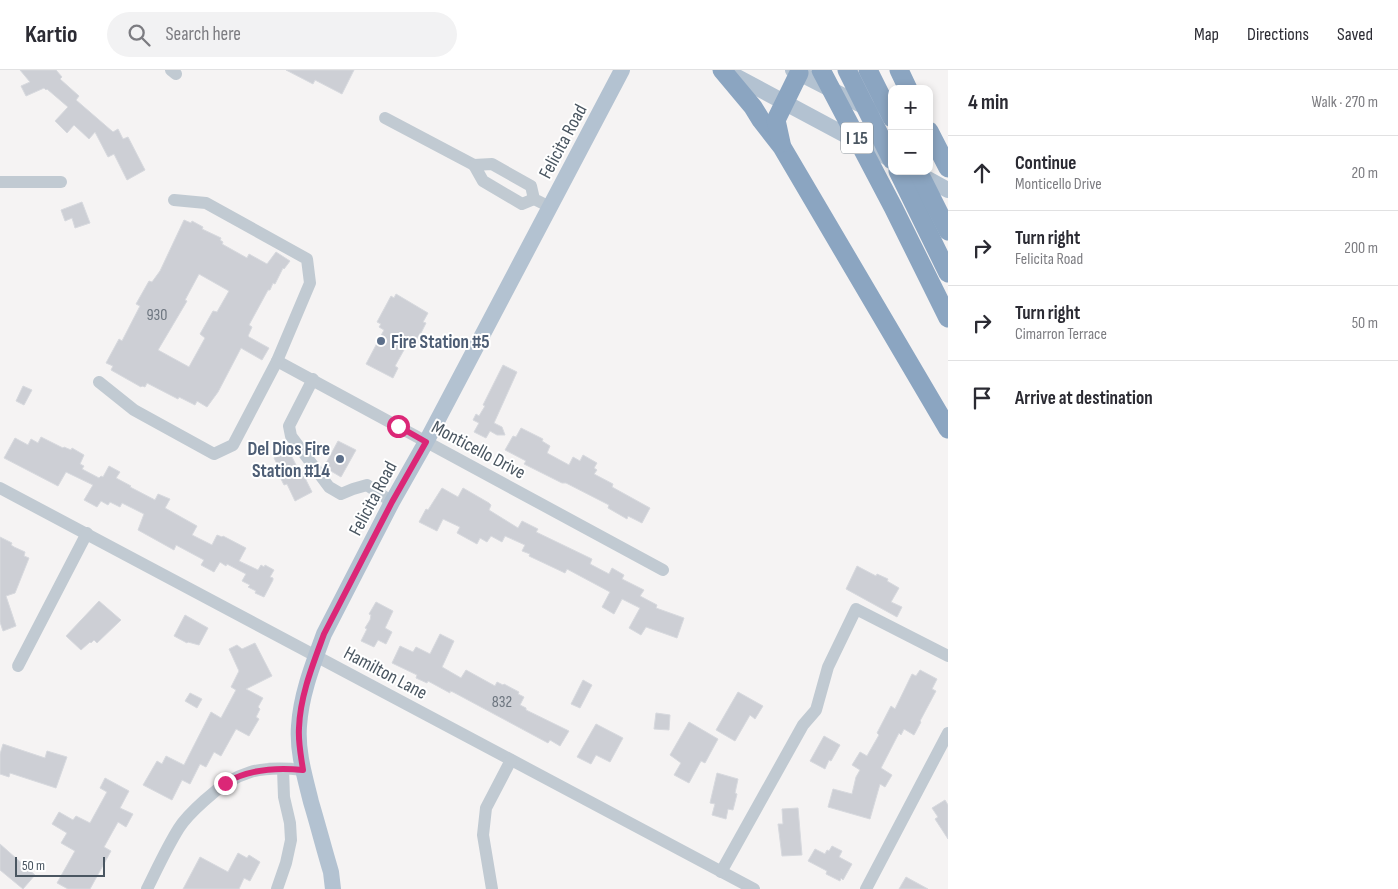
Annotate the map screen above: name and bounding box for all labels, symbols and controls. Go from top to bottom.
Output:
search box [107,12,457,57]
text: Kartio [25,20,77,49]
icon: search [125,21,153,49]
text: Search here [165,23,241,46]
text: Map [1194,24,1219,45]
text: Directions [1247,24,1309,45]
text: Saved [1337,24,1373,45]
map controls [888,85,933,175]
button: + [888,85,933,130]
text: 4 min [968,90,1009,115]
text: Walk · 270 m [1312,93,1378,112]
street label: Felicita Road [534,101,592,183]
road number: I 15 [841,122,873,154]
button: − [888,130,933,175]
text: Continue [1015,152,1076,175]
icon: ahead [968,159,996,187]
text: 20 m [1351,164,1378,183]
text: Monticello Drive [1015,175,1102,194]
text: Turn right [1015,227,1080,250]
icon: right [968,234,996,262]
text: 200 m [1344,239,1378,258]
text: Felicita Road [1015,250,1083,269]
text: Turn right [1015,302,1080,325]
house number: 930 [147,306,167,325]
icon: right [968,309,996,337]
text: 50 m [1352,314,1378,333]
text: Cimarron Terrace [1015,325,1107,344]
place label: Fire Station #5 [391,331,490,354]
marker: Fire Station #5 [375,335,387,347]
icon: arrive [968,384,996,412]
text: Arrive at destination [1015,387,1153,410]
route start [387,415,410,438]
street label: Monticello Drive [427,416,529,485]
place label: Del Dios Fire Station #14 [247,438,330,483]
marker: Del Dios Fire Station #14 [334,453,346,465]
street label: Felicita Road [344,458,402,540]
street label: Hamilton Lane [340,642,431,705]
house number: 832 [492,693,512,712]
route end [214,772,237,795]
scale bar [15,854,105,877]
text: 50 m [22,857,45,874]

